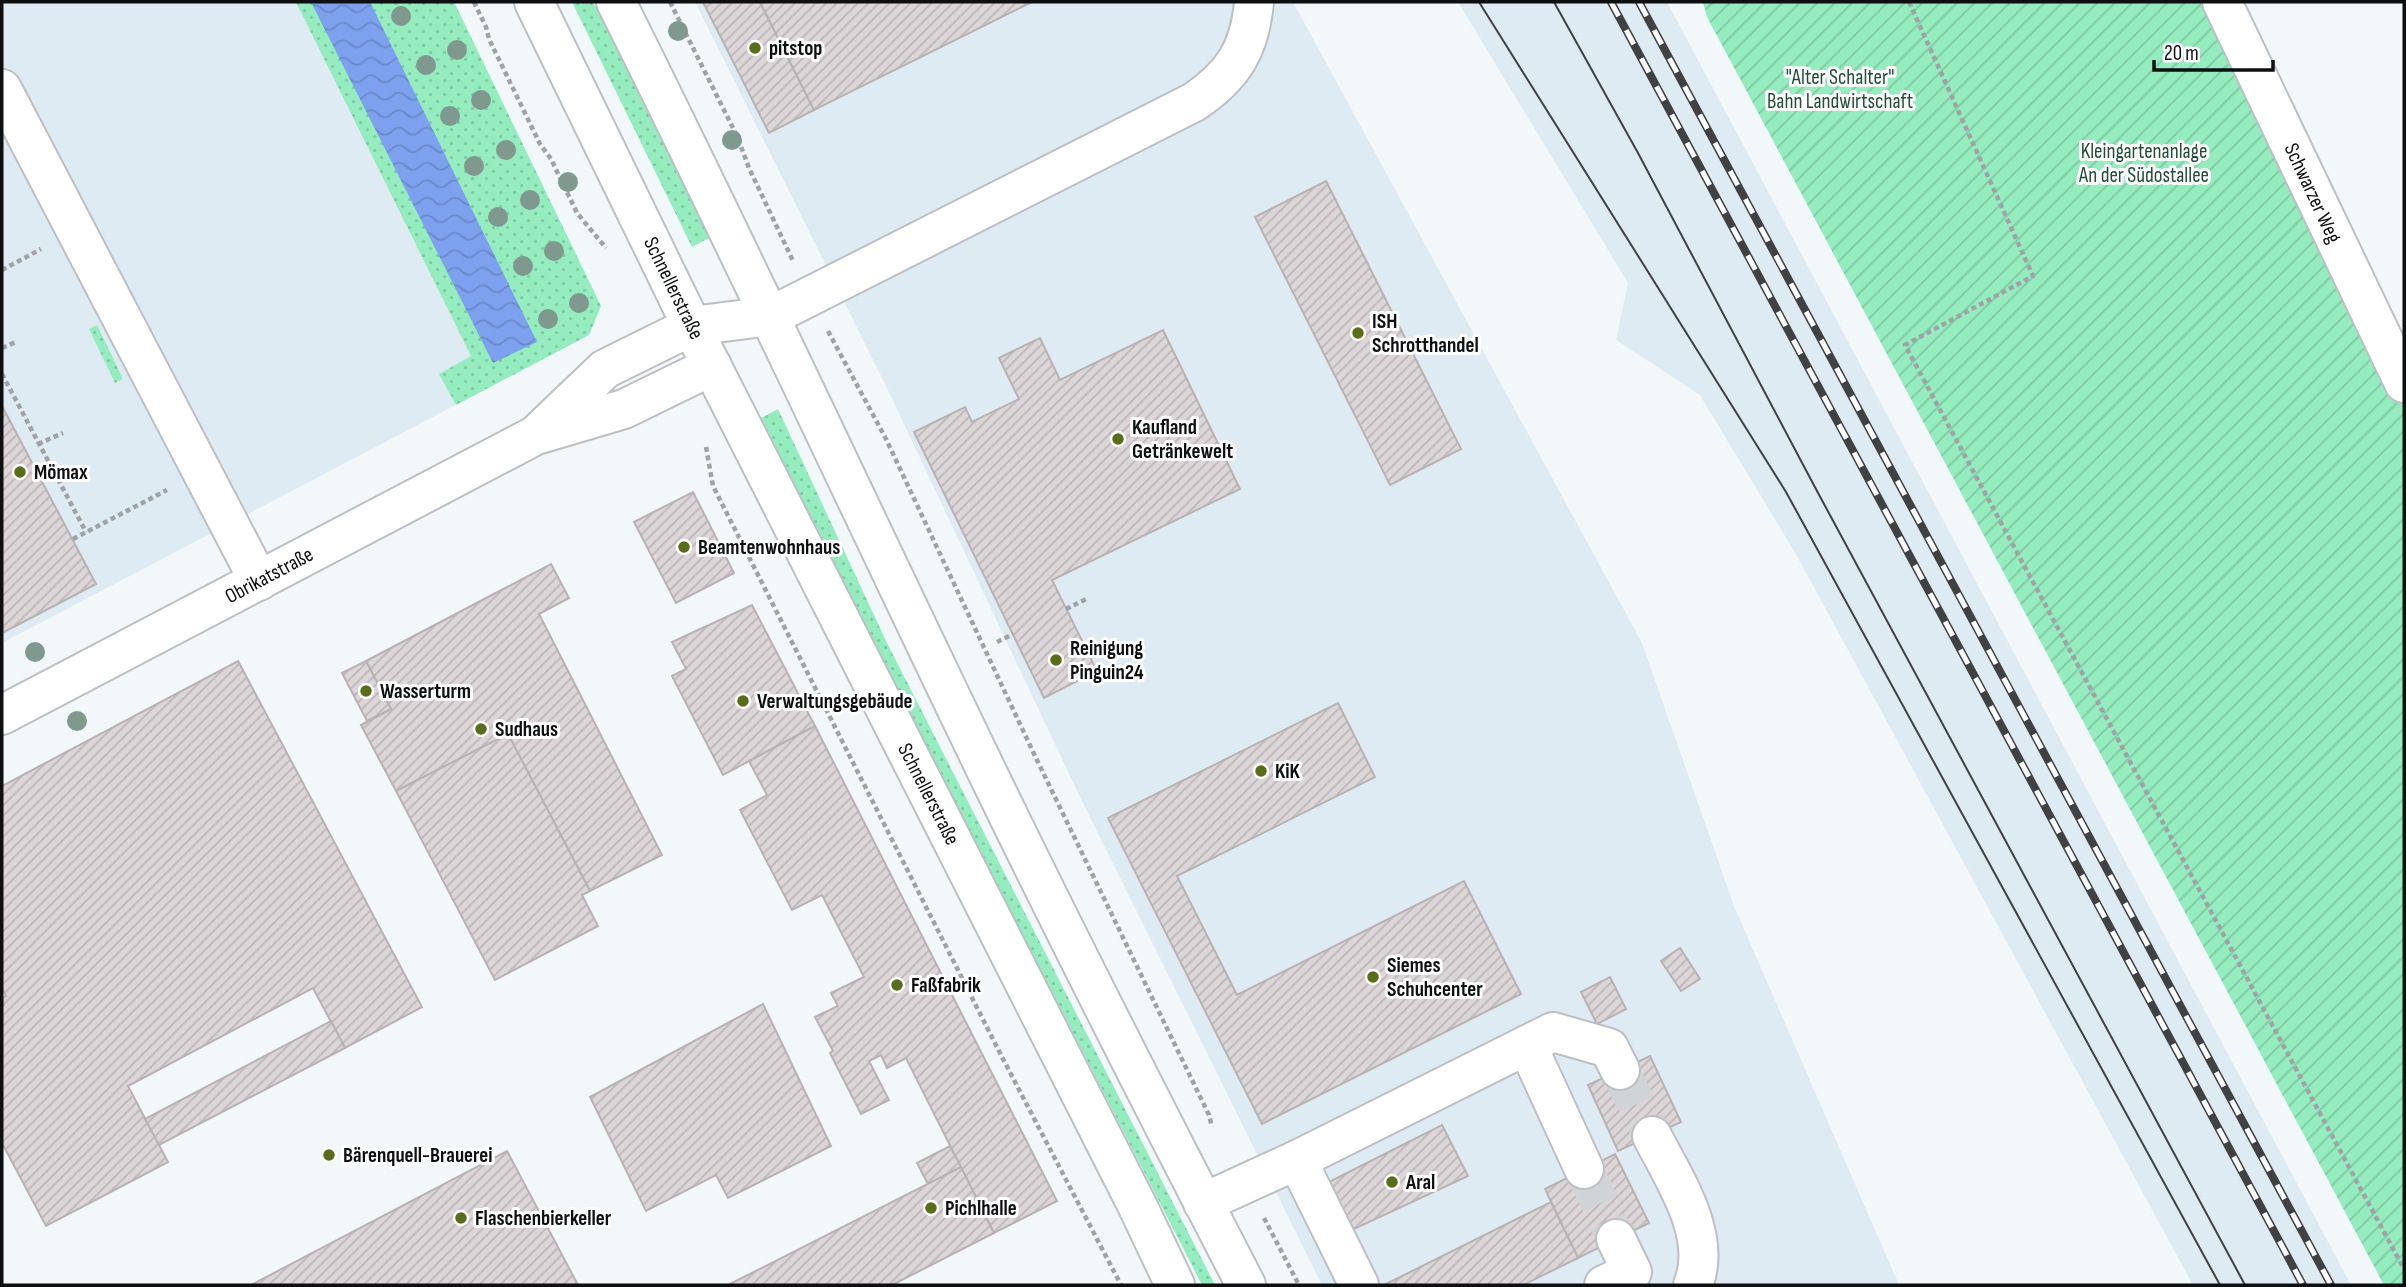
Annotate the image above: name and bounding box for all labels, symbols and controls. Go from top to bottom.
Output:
scale bar [2154,28,2273,72]
place label: pitstop [769,36,822,61]
marker: pitstop [747,40,763,56]
text: 20 m [2164,41,2199,66]
park label: "Alter Schalter" Bahn Landwirtschaft [1767,65,1913,114]
park label: Kleingartenanlage An der Südostallee [2078,139,2209,188]
street label: Schwarzer Weg [2279,139,2347,247]
street label: Schnellerstraße [638,233,709,343]
place label: ISH Schrotthandel [1372,309,1479,358]
marker: ISH Schrotthandel [1350,325,1366,341]
place label: Kaufland Getränkewelt [1132,415,1233,464]
marker: Kaufland Getränkewelt [1110,431,1126,447]
place label: Mömax [34,460,88,485]
marker: Mömax [12,464,28,480]
place label: Beamtenwohnhaus [698,535,840,560]
marker: Beamtenwohnhaus [676,539,692,555]
street label: Obrikatstraße [221,542,318,609]
place label: Reinigung Pinguin24 [1070,636,1144,685]
marker: Reinigung Pinguin24 [1048,652,1064,668]
place label: Wasserturm [380,679,471,704]
marker: Wasserturm [358,683,374,699]
place label: Verwaltungsgebäude [757,689,913,714]
marker: Verwaltungsgebäude [735,693,751,709]
place label: Sudhaus [495,717,558,742]
marker: Sudhaus [473,721,489,737]
street label: Schnellerstraße [892,739,965,849]
place label: KiK [1275,759,1301,784]
marker: KiK [1253,763,1269,779]
place label: Siemes Schuhcenter [1387,953,1483,1002]
marker: Siemes Schuhcenter [1365,969,1381,985]
place label: Faßfabrik [911,973,981,998]
marker: Faßfabrik [889,977,905,993]
place label: Bärenquell-Brauerei [343,1143,493,1168]
marker: Bärenquell-Brauerei [321,1147,337,1163]
place label: Aral [1405,1170,1435,1195]
marker: Aral [1384,1174,1400,1190]
place label: Pichlhalle [945,1196,1017,1221]
marker: Pichlhalle [923,1200,939,1216]
place label: Flaschenbierkeller [475,1206,612,1231]
marker: Flaschenbierkeller [453,1210,469,1226]

